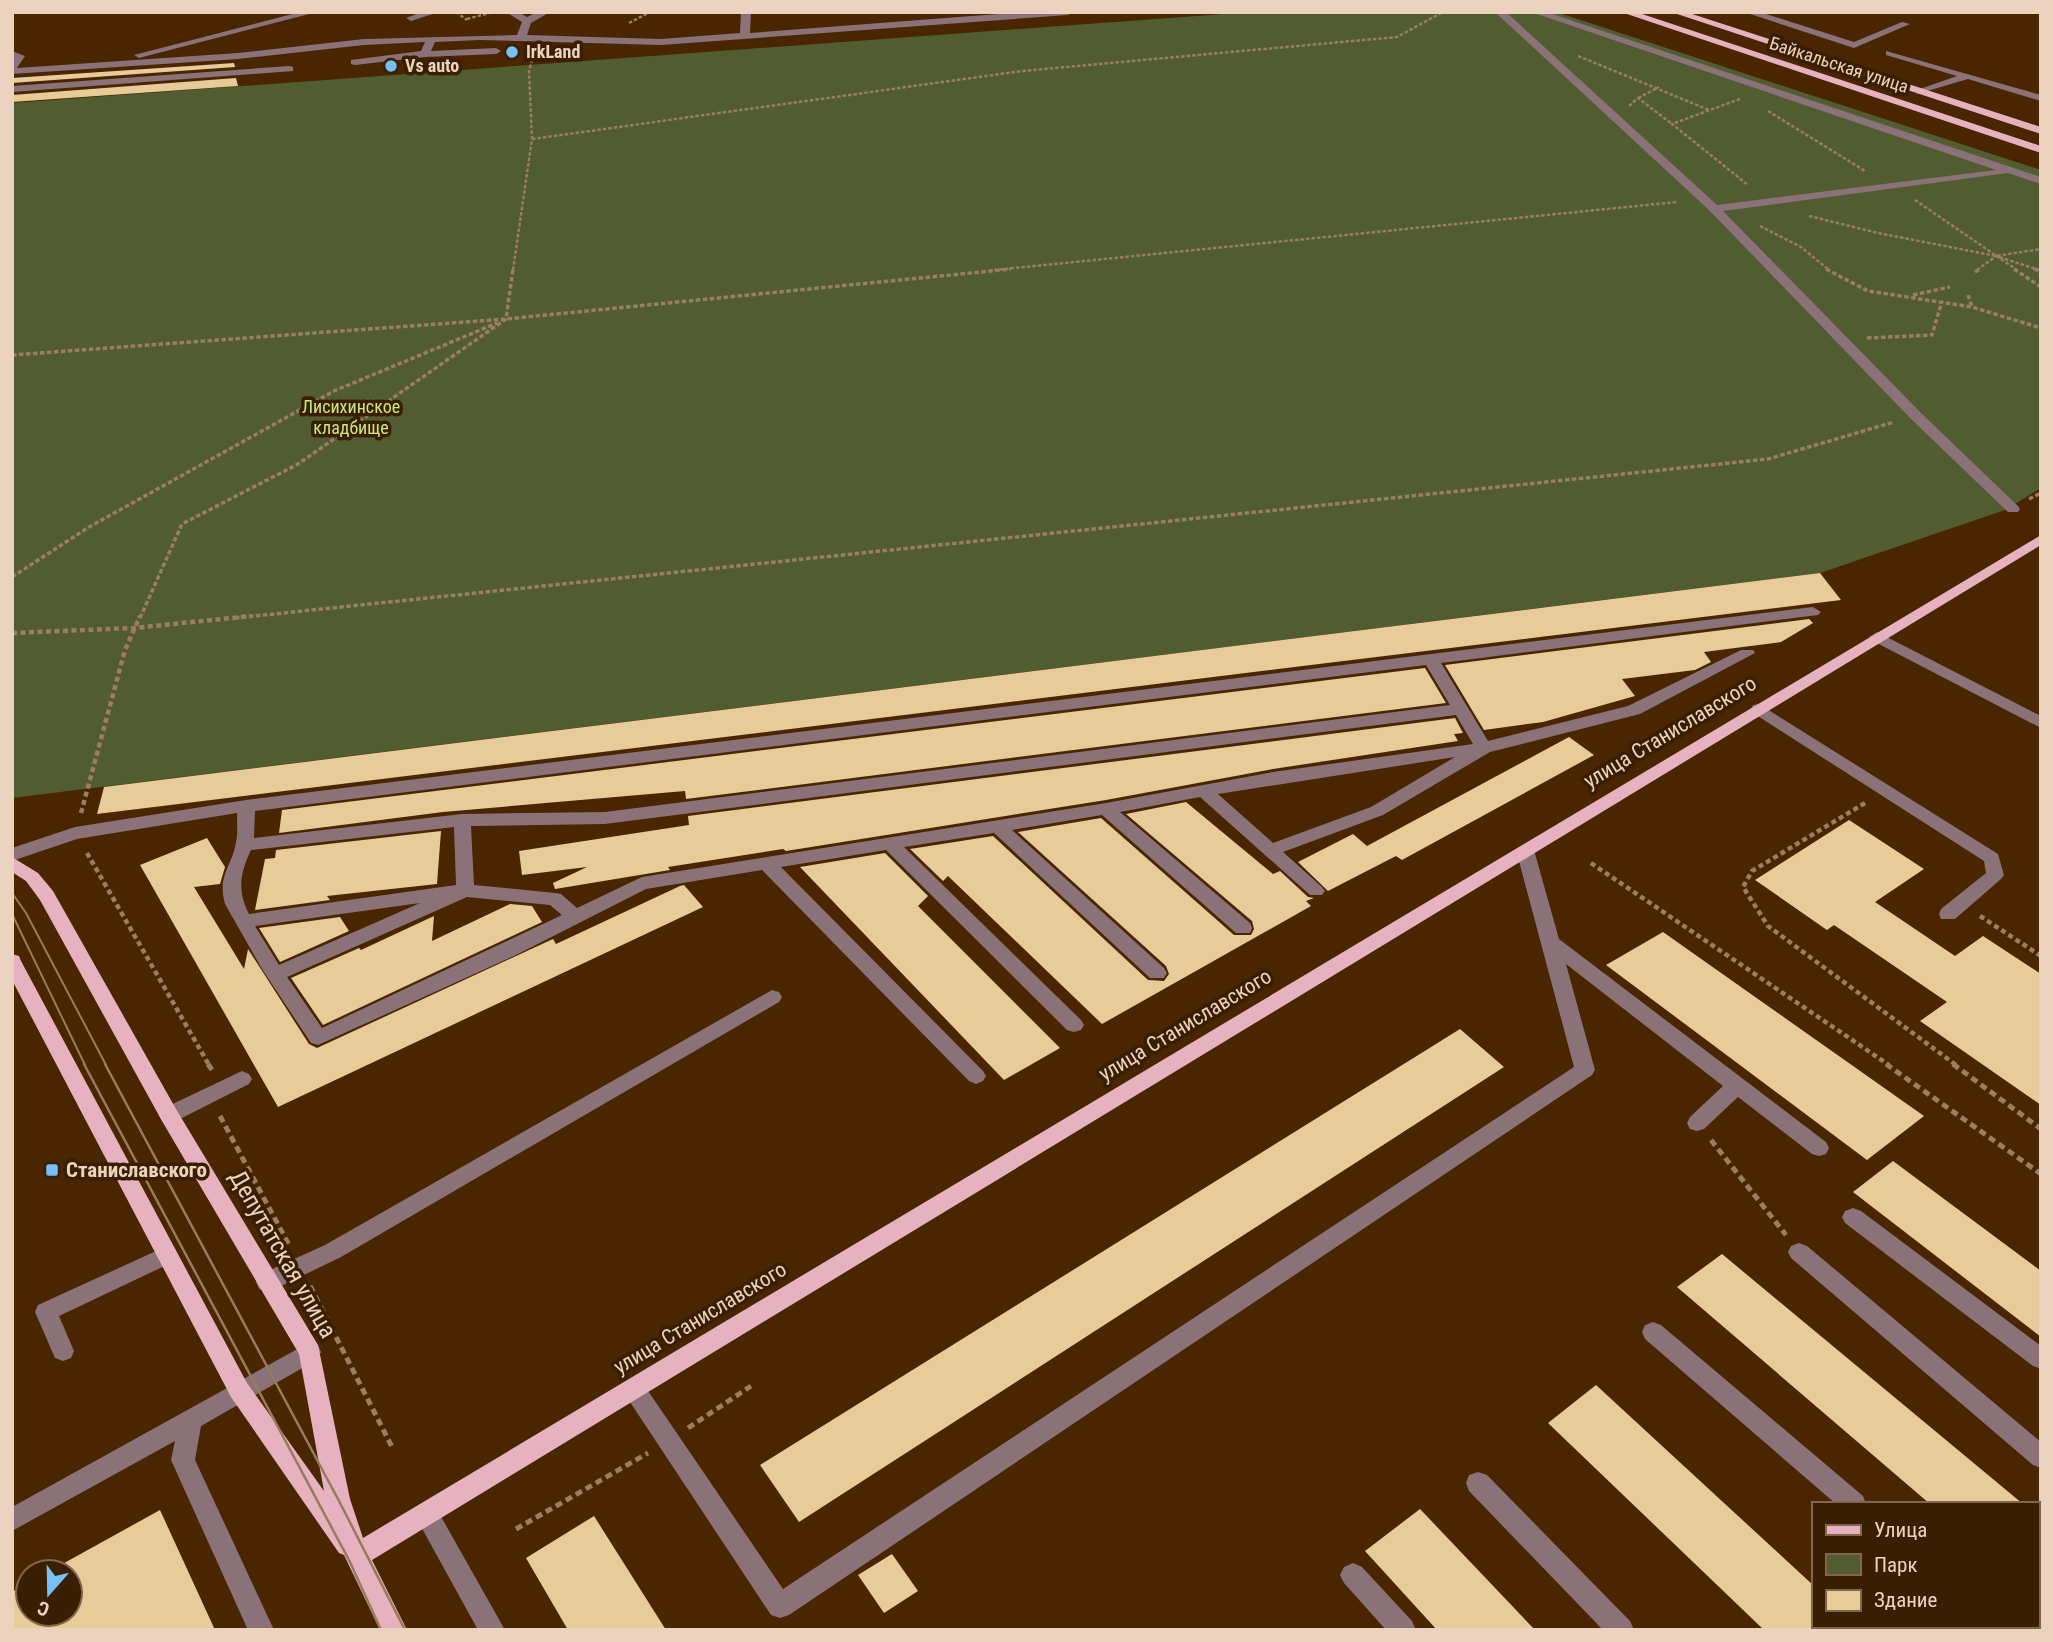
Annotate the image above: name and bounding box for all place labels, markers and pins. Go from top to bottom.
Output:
place label: IrkLand [526,41,580,62]
marker: IrkLand [504,44,520,60]
place label: Vs auto [405,55,459,76]
marker: Vs auto [383,58,399,74]
place label: Станиславского [66,1158,207,1182]
marker: Станиславского [44,1162,60,1178]

